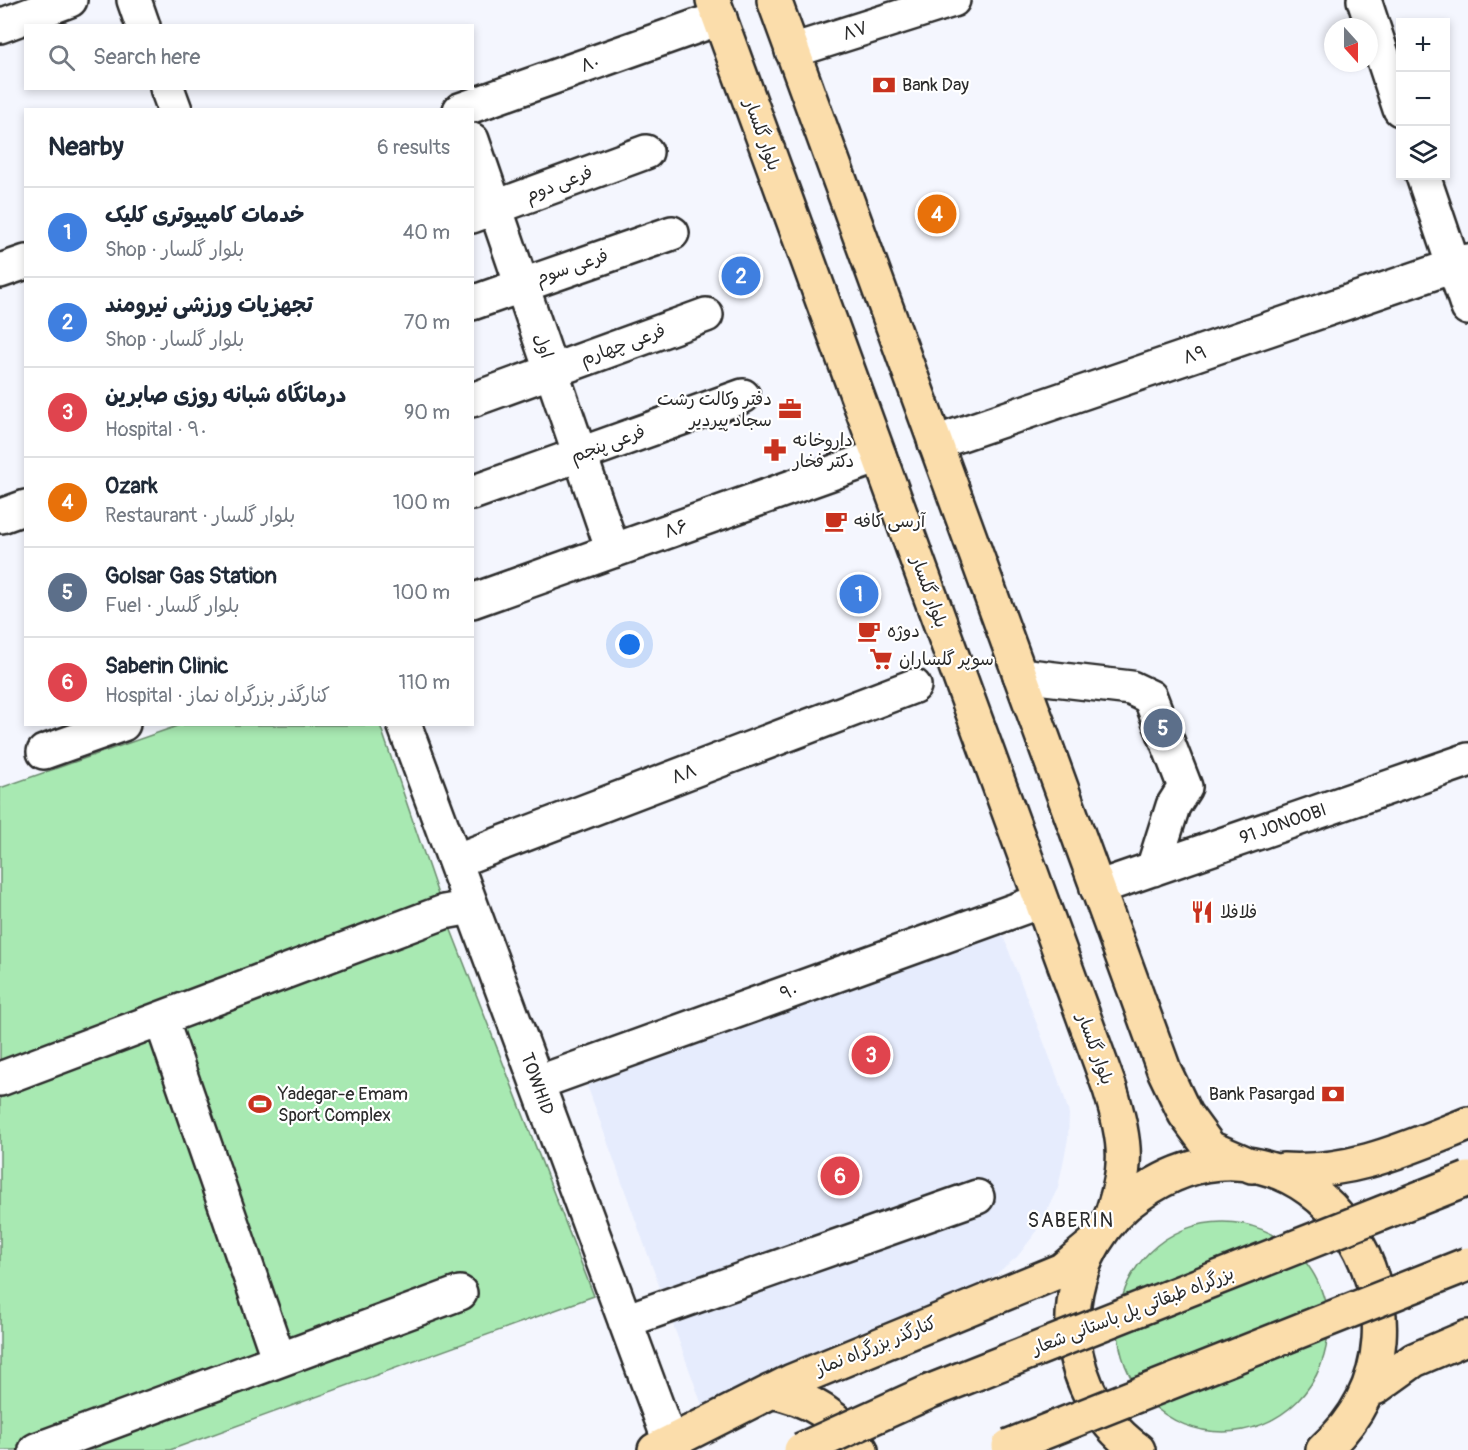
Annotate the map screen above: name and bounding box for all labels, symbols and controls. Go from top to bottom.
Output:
street label: ۸۷ [839,16,871,46]
north arrow [1324,18,1378,72]
map controls [1396,18,1450,180]
button: + [1396,18,1450,72]
search box [24,24,474,90]
icon: search [45,41,78,74]
text: Search here [93,43,200,71]
street label: ۸۰ [578,50,602,78]
bank icon: Bank Day [871,72,897,98]
button: − [1396,72,1450,126]
place label: Bank Day [902,74,969,97]
street label: بلوار گلسار [738,94,786,174]
button: layers [1396,126,1450,180]
text: Nearby [48,131,124,163]
text: 6 results [377,135,450,160]
street label: فرعی دوم [522,161,597,209]
pin: 4 [918,192,956,236]
text: خدمات کامپیوتری کلیک [105,201,305,229]
text: 1 [64,220,71,245]
text: 40 m [403,220,450,245]
text: Shop · بلوار گلسار [105,237,244,262]
street label: فرعی سوم [533,244,612,292]
pin: 2 [722,254,760,298]
text: تجهزیات ورزشی نیرومند [105,291,313,319]
text: 2 [62,310,73,335]
text: 70 m [404,310,450,335]
street label: فرعی چهارم [577,319,669,373]
text: Shop · بلوار گلسار [105,327,244,352]
street label: اول [528,331,558,361]
street label: ۸۹ [1180,340,1210,370]
text: درمانگاه شبانه روزی صابرین [105,381,347,409]
place label: دفتر وکالت رشت سجاد پیردیر [657,388,772,432]
office icon: دفتر وکالت رشت سجاد پیردیر [777,396,803,422]
text: 3 [62,400,73,425]
text: 90 m [404,400,450,425]
text: Hospital · ۹۰ [105,417,207,442]
street label: فرعی پنجم [568,420,649,470]
place label: داروخانه دکتر فخار [791,429,854,473]
pharmacy icon: داروخانه دکتر فخار [762,437,788,463]
text: Ozark [105,472,158,500]
text: 4 [62,490,73,515]
text: 100 m [393,490,450,515]
text: Restaurant · بلوار گلسار [105,503,295,528]
cafe icon: آرسی کافه [823,508,849,534]
place label: آرسی کافه [854,510,927,533]
street label: ۸۶ [661,514,691,544]
street label: بلوار گلسار [905,551,953,631]
text: Golsar Gas Station [105,562,277,590]
pin: 1 [840,572,878,616]
text: 5 [62,580,73,605]
text: 100 m [393,580,450,605]
text: Fuel · بلوار گلسار [105,593,240,618]
cafe icon: دوژه [856,618,882,644]
place label: دوژه [887,620,920,643]
your location [615,630,644,659]
supermarket icon: سوپر گلساران [868,646,894,672]
place label: سوپر گلساران [899,648,994,671]
text: Saberin Clinic [105,652,229,680]
text: 6 [62,670,73,695]
text: 110 m [399,670,450,695]
text: Hospital · کنارگذر بزرگراه نماز [105,683,330,708]
pin: 5 [1144,706,1182,750]
street label: ۸۸ [668,759,700,789]
street label: 91 JONOOBI [1236,798,1330,850]
restaurant icon: فلافلا [1189,899,1215,925]
place label: فلافلا [1220,901,1257,924]
street label: ۹۰ [777,978,801,1006]
street label: بلوار گلسار [1071,1008,1119,1088]
pin: 3 [852,1032,890,1078]
street label: TOWHID [515,1050,559,1118]
bank icon: Bank Pasargad [1320,1081,1346,1107]
place label: Yadegar-e Emam Sport Complex [277,1083,408,1127]
place label: Bank Pasargad [1209,1083,1315,1106]
sports icon: Yadegar-e Emam Sport Complex [247,1091,273,1117]
pin: 6 [820,1154,860,1198]
district label: SABERIN [1027,1208,1115,1233]
street label: بزرگراه طبقاتی پل باستانی شعار [1027,1262,1237,1361]
street label: کنارگذر بزرگراه نماز [810,1311,940,1381]

